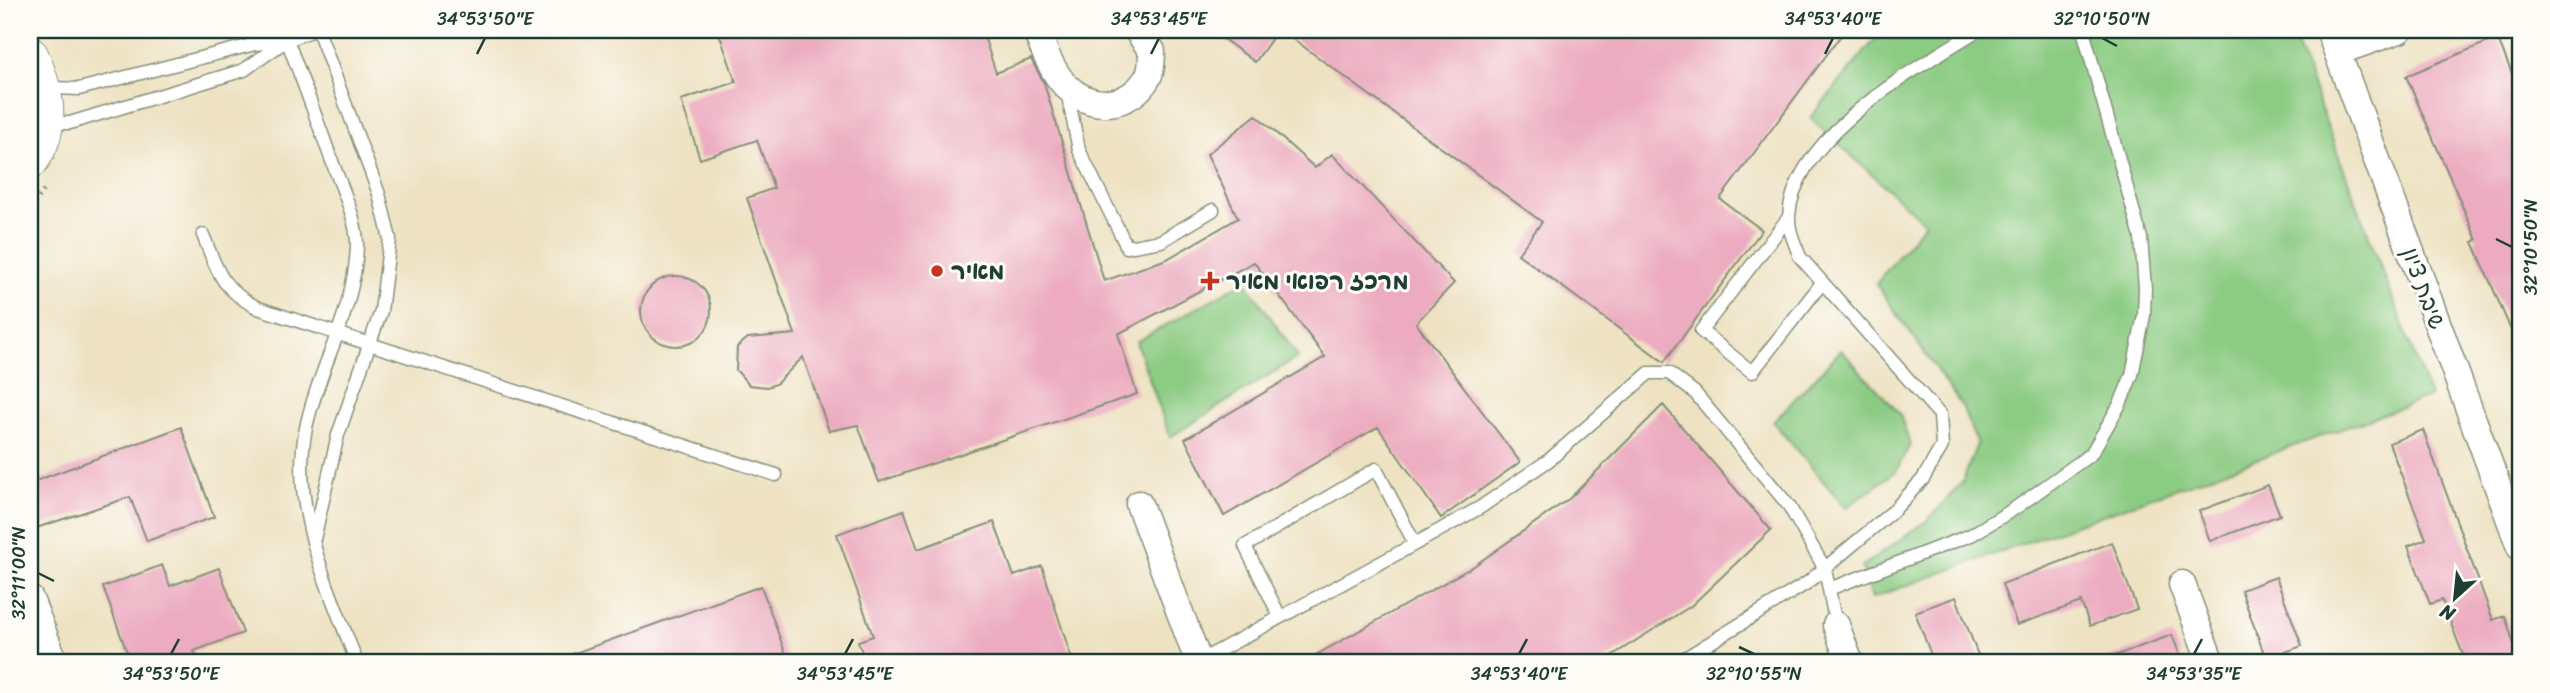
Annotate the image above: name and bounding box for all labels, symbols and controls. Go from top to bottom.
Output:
text: 34°53'50"E [437,3,534,35]
text: 34°53'45"E [1111,3,1208,35]
text: 34°53'40"E [1785,3,1882,35]
text: 32°10'50"N [2054,3,2151,35]
text: 32°10'50"N [2515,198,2547,295]
street label: שיבת ציון [2390,241,2457,335]
place label: מאיר [951,251,1005,292]
place label: מרכז רפואי מאיר [1226,261,1409,302]
marker: מאיר [929,263,945,279]
marker: מרכז רפואי מאיר [1200,271,1220,291]
text: 32°11'00"N [3,526,35,619]
north arrow [2420,564,2490,634]
text: N [2433,595,2462,631]
text: 34°53'50"E [123,658,220,690]
text: 34°53'45"E [797,658,894,690]
text: 34°53'40"E [1471,658,1568,690]
text: 32°10'55"N [1706,658,1802,690]
text: 34°53'35"E [2147,658,2242,690]

